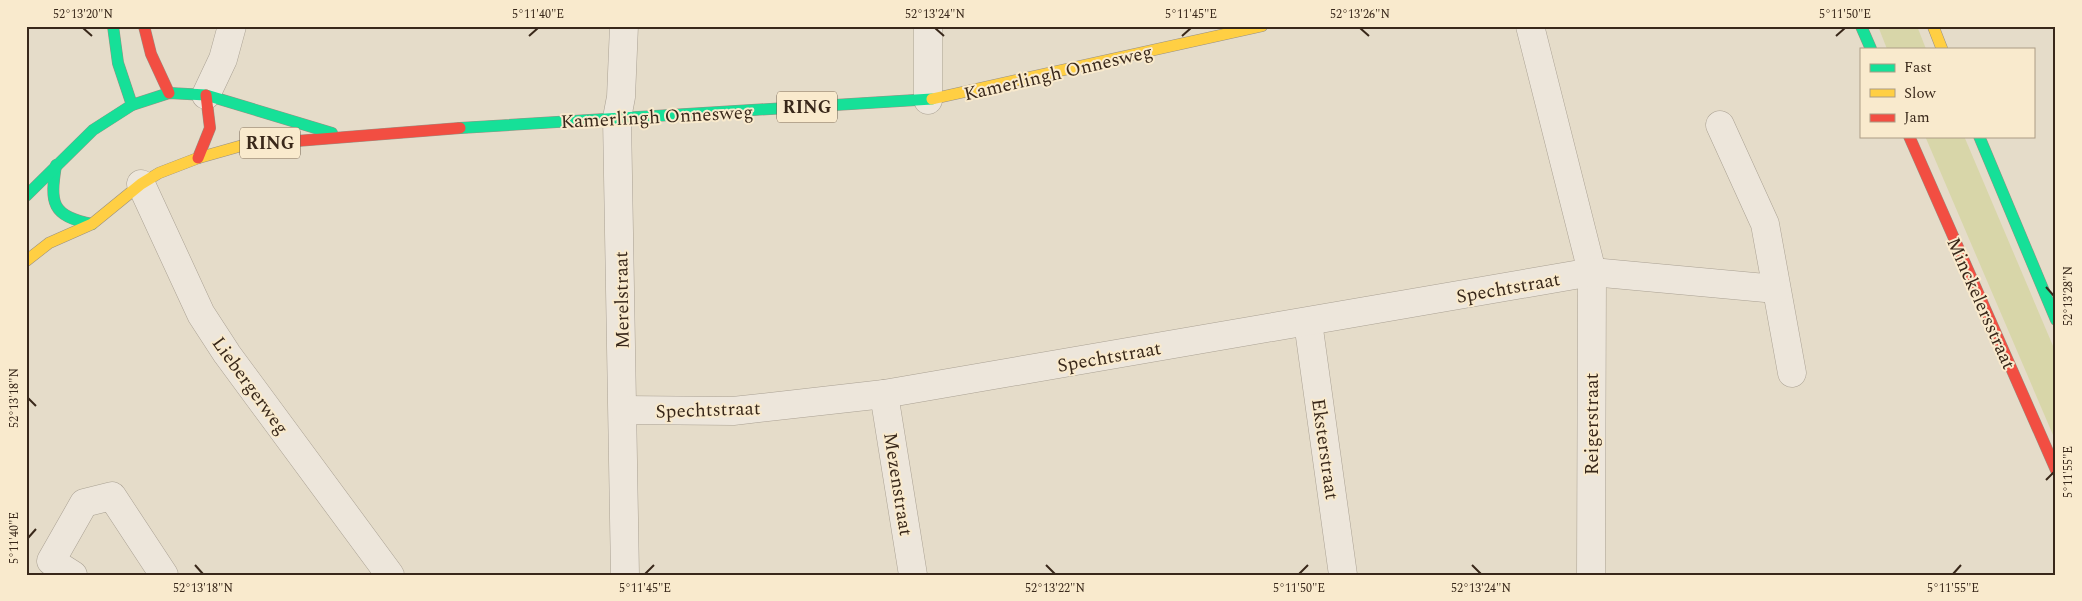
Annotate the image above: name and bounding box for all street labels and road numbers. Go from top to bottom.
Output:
street label: Kamerlingh Onnesweg [961,38,1156,109]
road number: RING [777,91,837,122]
street label: Kamerlingh Onnesweg [560,98,754,137]
road number: RING [240,128,300,158]
street label: Minckelersstraat [1938,233,2023,375]
street label: Merelstraat [607,251,638,349]
street label: Spechtstraat [1454,265,1563,312]
street label: Liebergerweg [204,331,295,441]
street label: Spechtstraat [1055,334,1164,381]
street label: Reigerstraat [1578,372,1607,475]
street label: Spechtstraat [655,394,761,427]
street label: Eksterstraat [1303,397,1346,502]
street label: Mezenstraat [875,430,920,538]

